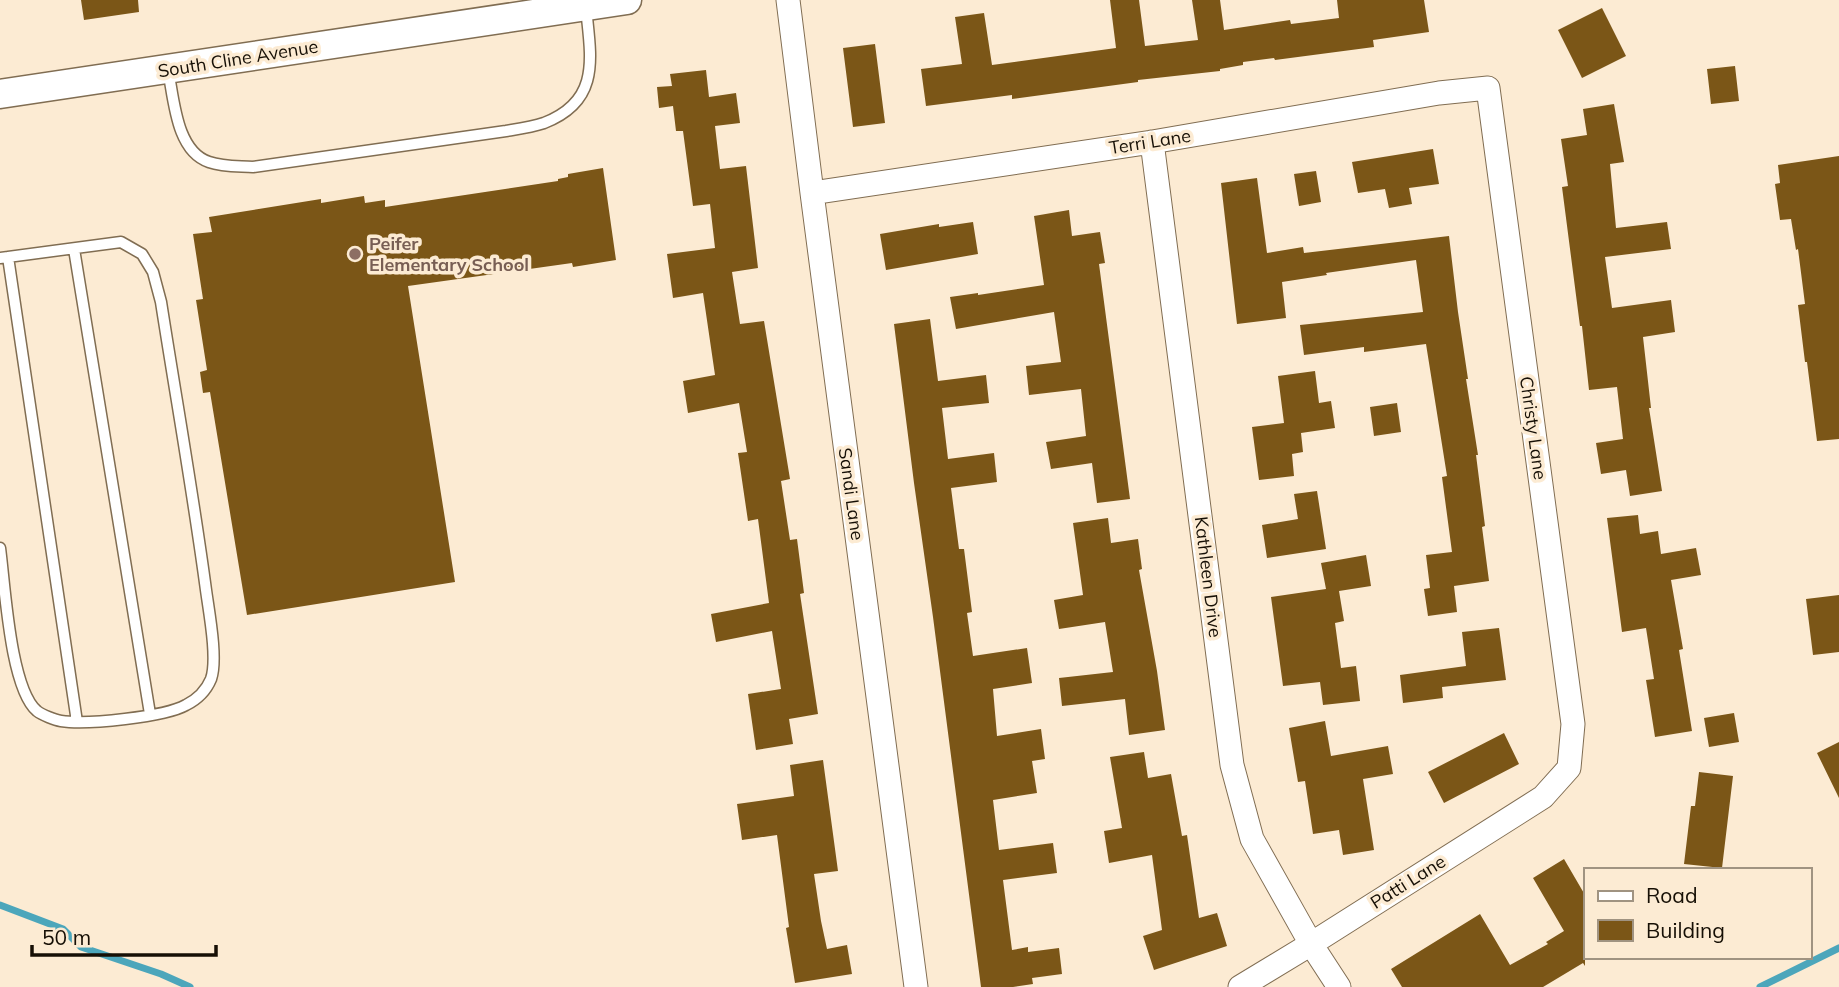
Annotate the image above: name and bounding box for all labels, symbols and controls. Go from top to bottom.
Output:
street label: South Cline Avenue [156,34,320,83]
street label: Terri Lane [1107,124,1192,159]
place label: Peifer Elementary School [369,232,529,276]
marker: Peifer Elementary School [347,246,363,262]
street label: Christy Lane [1515,375,1552,481]
street label: Sandi Lane [834,446,869,542]
street label: Kathleen Drive [1190,515,1227,639]
street label: Patti Lane [1366,849,1450,914]
legend [1584,868,1811,959]
text: Road [1646,882,1697,908]
scale bar [32,914,215,958]
text: Building [1646,917,1725,943]
text: 50 m [42,924,91,950]

